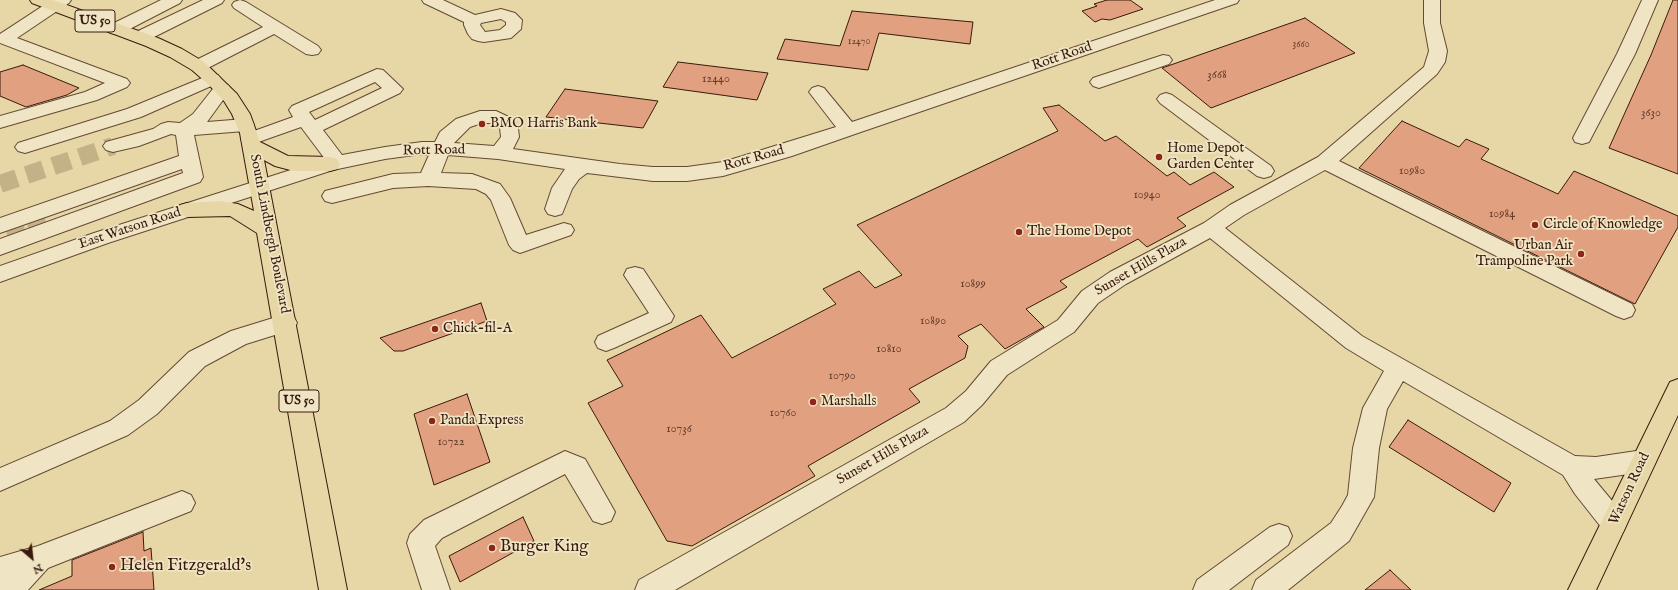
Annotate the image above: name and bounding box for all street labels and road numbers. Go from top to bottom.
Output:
road number: US 50 [75,10,115,32]
street label: Rott Road [1030,39,1094,75]
street label: Rott Road [403,142,465,160]
street label: Rott Road [722,142,786,176]
street label: South Lindbergh Boulevard [245,153,293,315]
street label: East Watson Road [77,205,183,253]
street label: Sunset Hills Plaza [1092,234,1190,300]
road number: US 50 [279,390,319,412]
street label: Sunset Hills Plaza [834,423,932,489]
street label: Watson Road [1606,450,1654,528]

